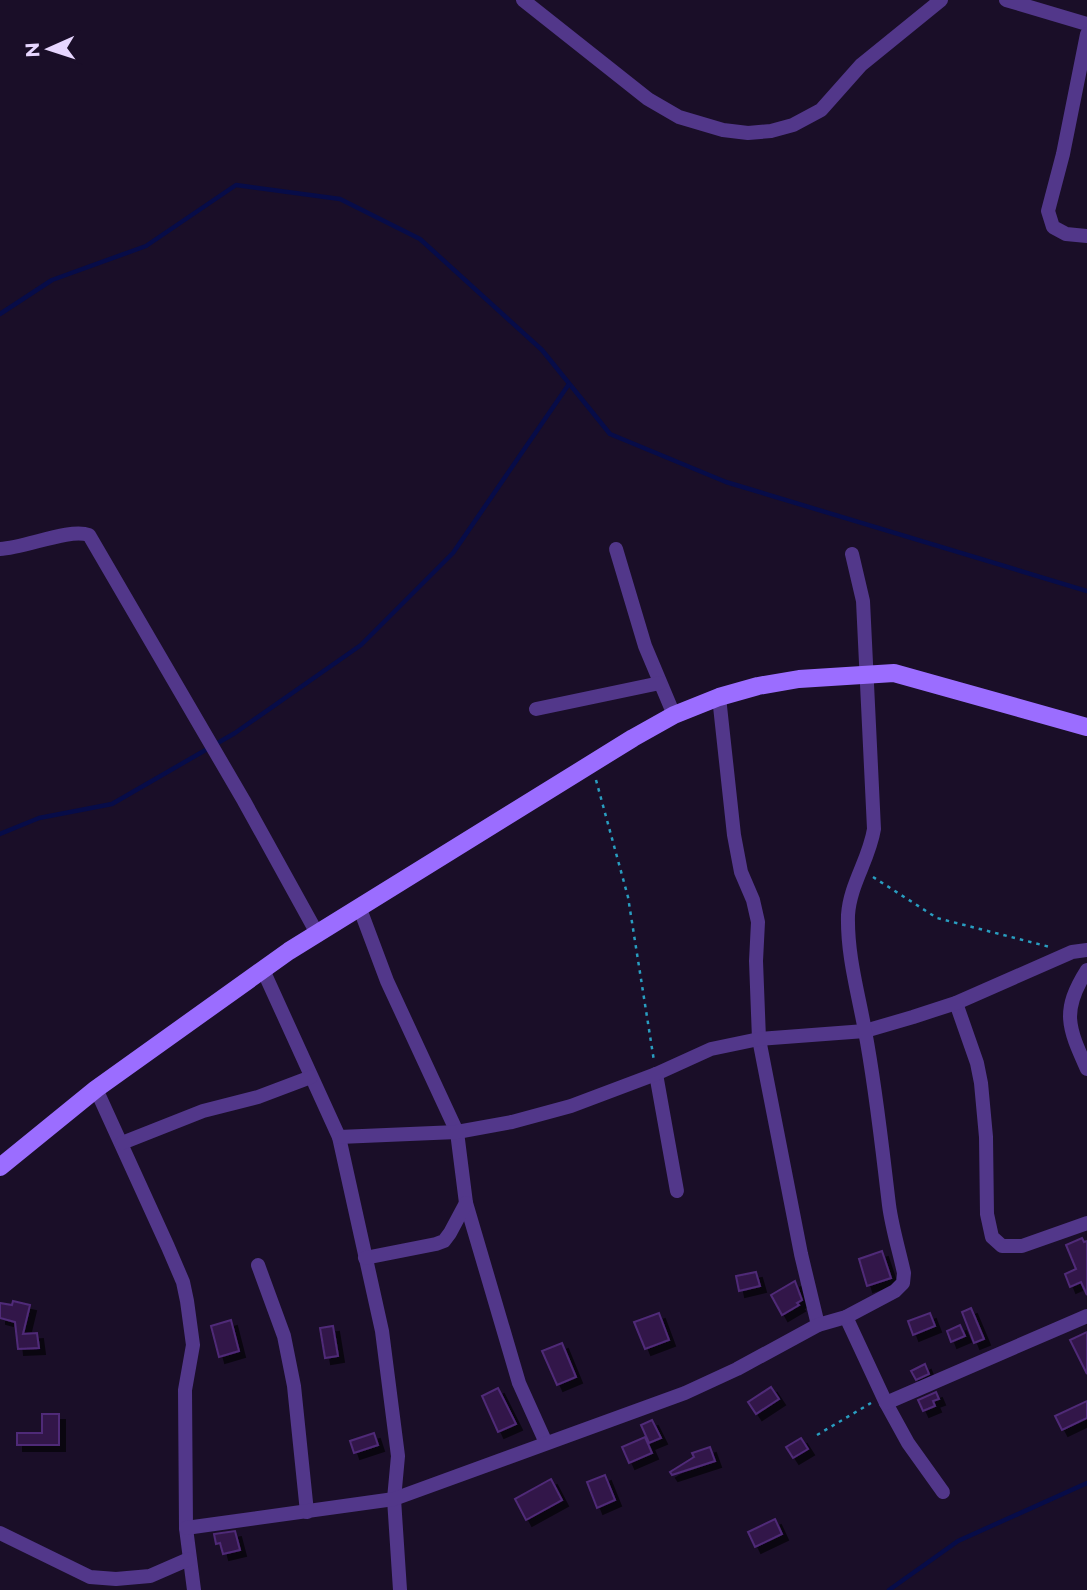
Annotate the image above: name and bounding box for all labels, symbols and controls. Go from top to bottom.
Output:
north arrow [14,14,84,84]
text: N [21,42,44,58]

